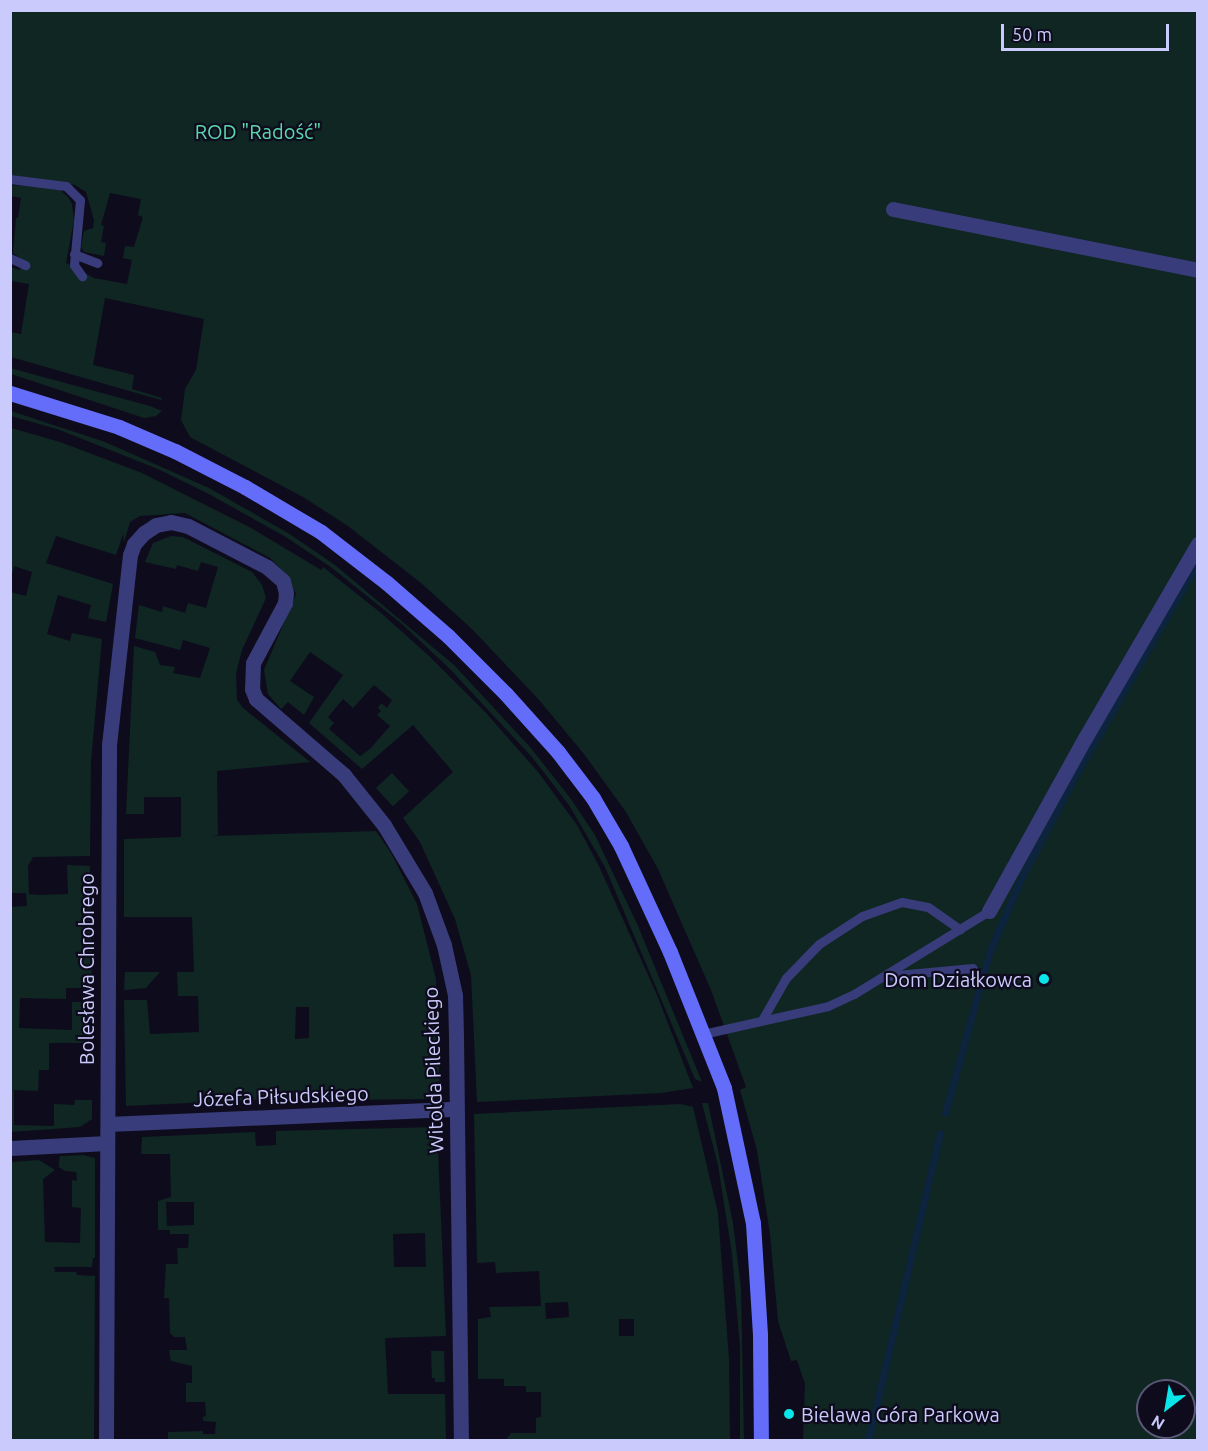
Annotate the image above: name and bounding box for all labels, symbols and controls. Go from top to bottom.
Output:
scale bar [1004,12,1172,50]
text: 50 m [1012,24,1052,44]
park label: ROD "Radość" [195,119,321,143]
street label: Bolesława Chrobrego [74,873,98,1065]
place label: Dom Działkowca [884,967,1032,991]
marker: Dom Działkowca [1037,972,1051,986]
street label: Witolda Pileckiego [418,986,448,1154]
street label: Józefa Piłsudskiego [193,1081,369,1111]
north arrow [1136,1379,1196,1439]
place label: Bielawa Góra Parkowa [801,1402,1000,1426]
marker: Bielawa Góra Parkowa [782,1407,796,1421]
text: N [1148,1412,1168,1434]

